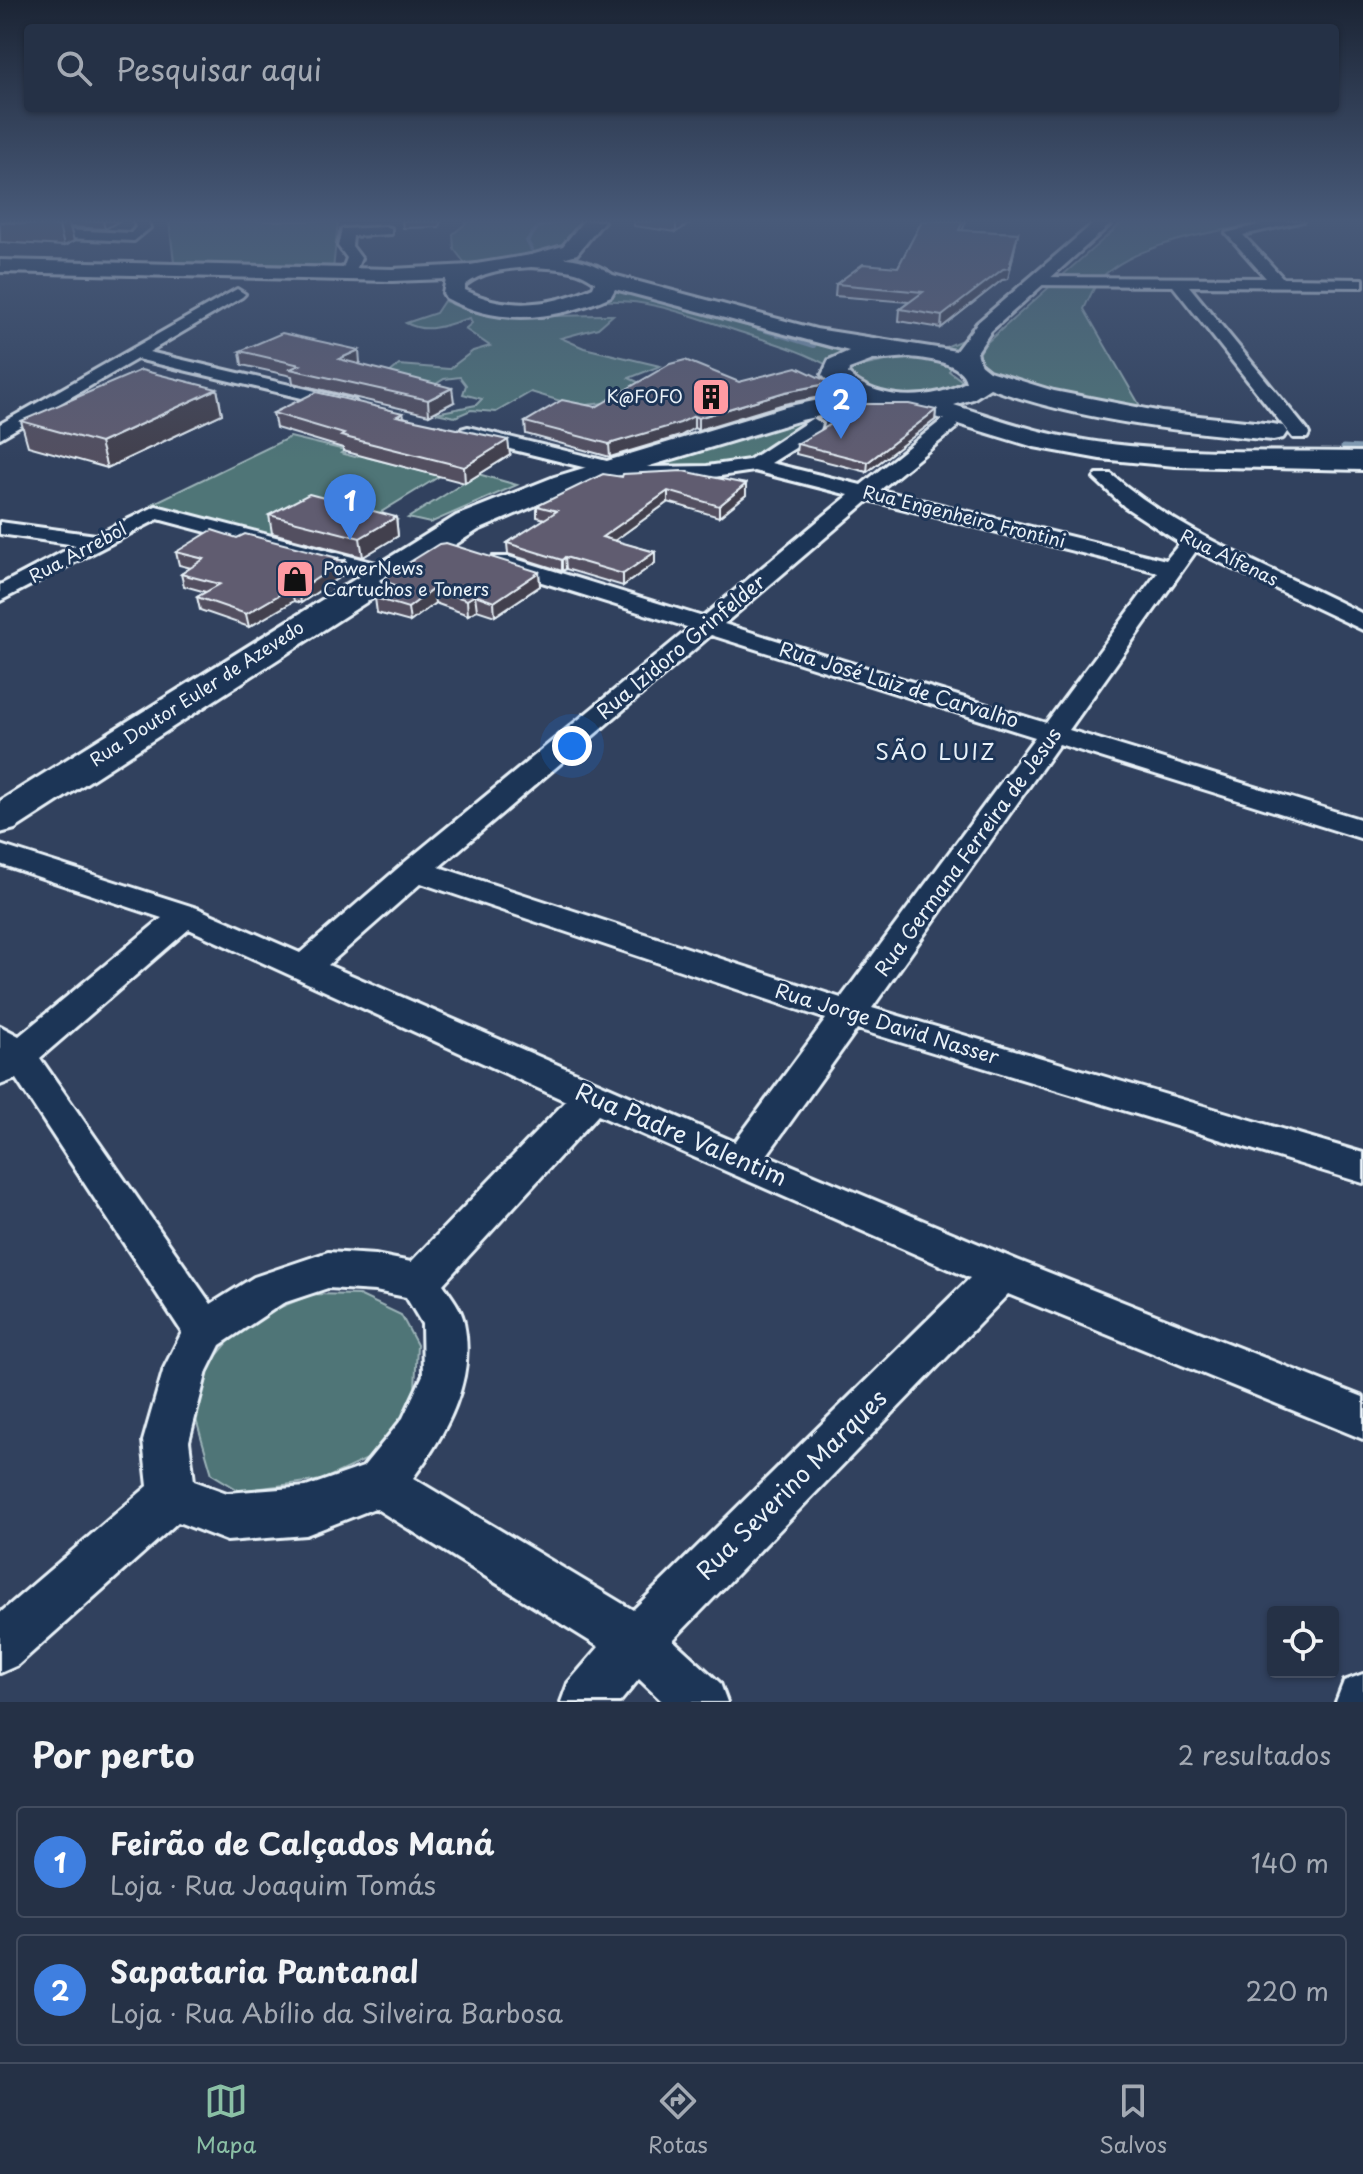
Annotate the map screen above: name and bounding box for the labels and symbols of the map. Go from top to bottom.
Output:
pin: 2 [815,373,867,439]
building icon: K@FOFO [690,376,732,418]
place label: K@FOFO [606,382,683,409]
pin: 1 [324,474,376,540]
street label: Rua Engenheiro Frontini [860,477,1069,554]
street label: Rua Arrebol [24,515,131,589]
street label: Rua Alfenas [1176,521,1283,592]
place label: PowerNews Cartuchos e Toners [323,554,489,602]
shop icon: PowerNews Cartuchos e Toners [274,558,316,600]
street label: Rua Izidoro Grinfelder [590,566,772,726]
street label: Rua Doutor Euler de Azevedo [84,613,309,772]
street label: Rua José Luiz de Carvalho [776,633,1023,735]
street label: Rua Germana Ferreira de Jesus [867,721,1068,982]
your location [552,726,592,766]
district label: SÃO LUIZ [875,734,997,767]
street label: Rua Jorge David Nasser [772,975,1004,1072]
street label: Rua Padre Valentim [570,1072,793,1194]
street label: Rua Severino Marques [687,1380,894,1587]

